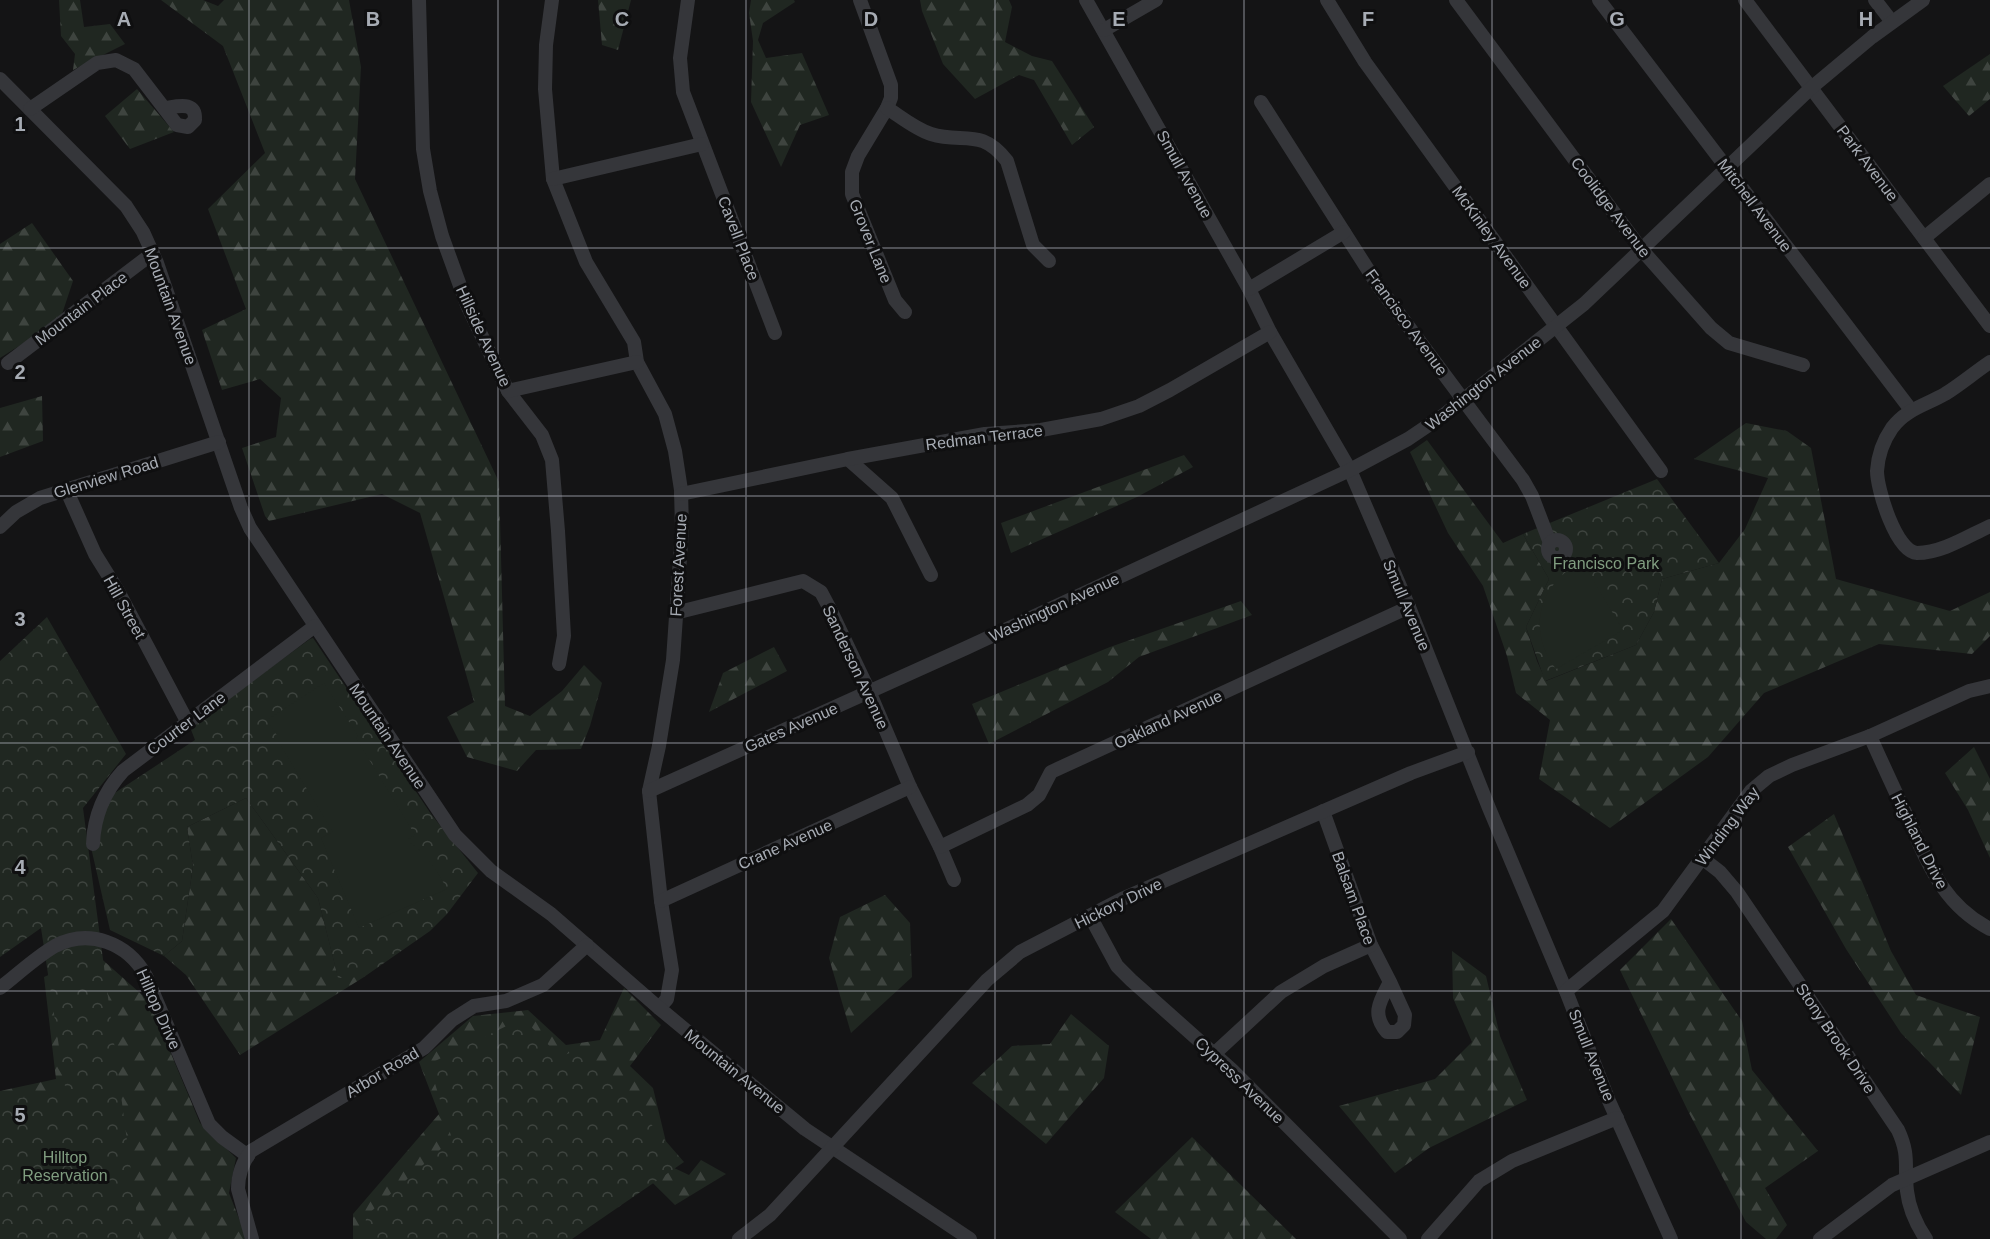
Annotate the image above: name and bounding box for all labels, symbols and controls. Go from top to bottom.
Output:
text: A [117,8,131,30]
text: B [366,8,380,30]
text: C [615,8,629,30]
text: D [864,8,878,30]
text: E [1112,8,1126,30]
text: F [1362,8,1374,30]
text: G [1609,8,1625,30]
text: H [1859,8,1873,30]
text: 1 [14,113,26,135]
street label: Park Avenue [1834,122,1902,205]
street label: Smull Avenue [1153,127,1216,221]
street label: Coolidge Avenue [1567,154,1654,261]
street label: Mitchell Avenue [1714,156,1795,255]
street label: McKinley Avenue [1449,183,1535,292]
street label: Cavell Place [715,194,762,283]
street label: Grover Lane [846,197,895,286]
street label: Mountain Avenue [141,245,200,367]
street label: Francisco Avenue [1362,266,1451,379]
street label: Mountain Place [32,268,131,348]
street label: Hillside Avenue [453,283,514,389]
street label: Washington Avenue [1422,333,1544,434]
text: 2 [14,361,26,383]
street label: Redman Terrace [924,422,1044,453]
street label: Glenview Road [52,453,161,501]
street label: Forest Avenue [667,513,690,617]
park label: Francisco Park [1553,555,1660,572]
street label: Smull Avenue [1380,557,1433,654]
street label: Washington Avenue [987,570,1122,645]
street label: Hill Street [100,573,149,642]
street label: Sanderson Avenue [819,602,892,732]
text: 3 [14,608,26,630]
street label: Mountain Avenue [346,680,429,792]
street label: Oakland Avenue [1112,687,1225,752]
street label: Courter Lane [144,688,229,758]
street label: Gates Avenue [742,699,841,756]
street label: Winding Way [1692,784,1762,869]
street label: Highland Drive [1888,791,1951,892]
street label: Crane Avenue [736,816,835,873]
street label: Balsam Place [1329,849,1378,947]
text: 4 [14,856,26,878]
street label: Hickory Drive [1072,875,1165,932]
street label: Hilltop Drive [133,966,184,1052]
street label: Stony Brook Drive [1792,980,1879,1097]
street label: Smull Avenue [1565,1007,1618,1104]
street label: Mountain Avenue [681,1026,788,1117]
street label: Cypress Avenue [1192,1034,1287,1127]
street label: Arbor Road [343,1044,422,1101]
text: 5 [14,1104,26,1126]
park label: Hilltop Reservation [22,1149,108,1184]

